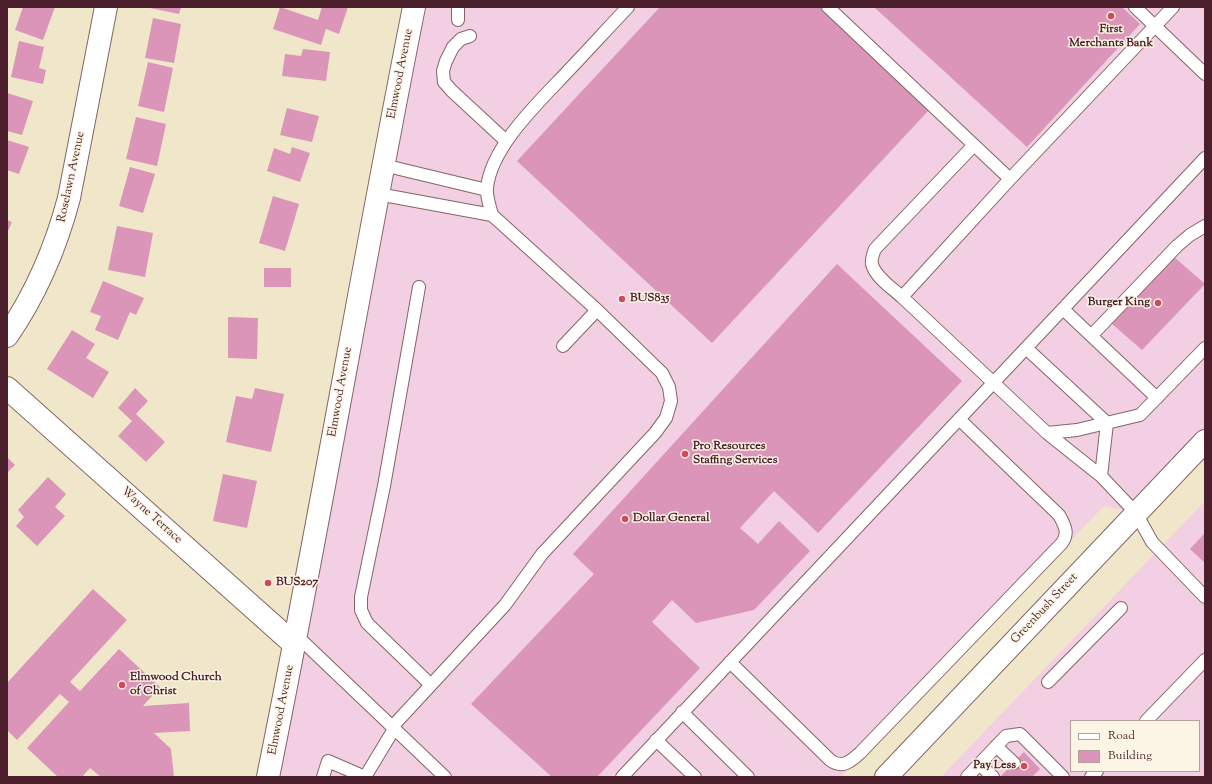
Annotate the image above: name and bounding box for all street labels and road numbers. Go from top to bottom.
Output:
street label: Elmwood Avenue [385,28,417,120]
street label: Roselawn Avenue [55,130,89,224]
street label: Elmwood Avenue [326,346,356,438]
street label: Wayne Terrace [117,485,185,547]
street label: Greenbush Street [1009,571,1081,647]
street label: Elmwood Avenue [266,664,298,756]

